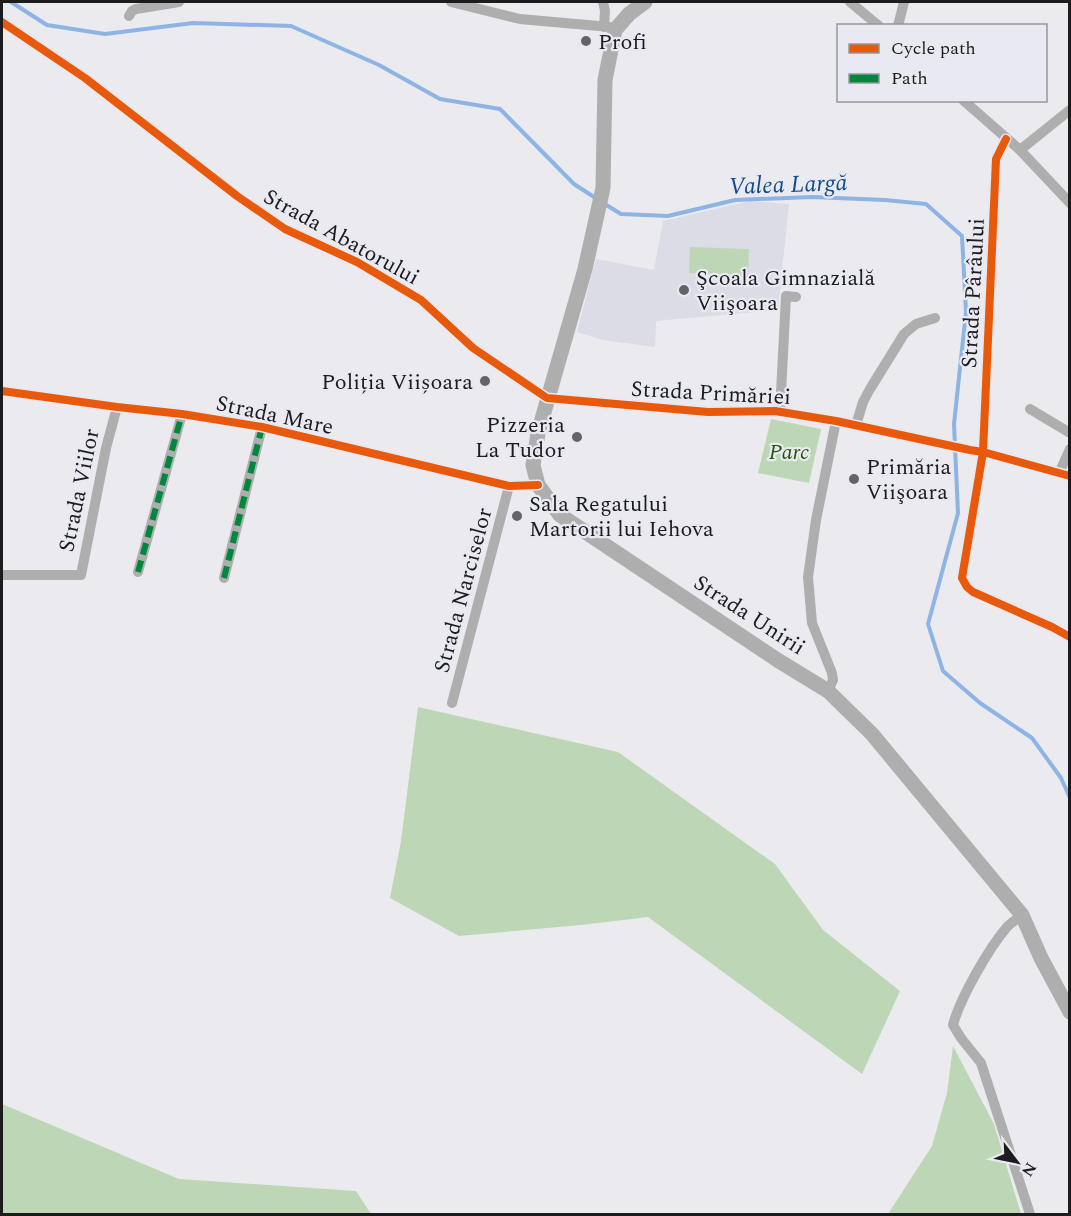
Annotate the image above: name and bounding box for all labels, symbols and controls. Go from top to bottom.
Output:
legend [837,24,1047,102]
place label: Profi [598,26,647,59]
marker: Profi [579,34,593,48]
text: Cycle path [891,35,976,62]
text: Path [891,65,928,92]
water label: Valea Largă [728,165,848,205]
street label: Strada Abatorului [257,181,425,294]
street label: Strada Pârâului [953,217,994,369]
place label: Şcoala Gimnazială Viişoara [696,262,876,320]
marker: Şcoala Gimnazială Viişoara [677,283,691,297]
place label: Poliția Viișoara [321,366,473,399]
street label: Strada Primăriei [630,373,792,414]
marker: Poliția Viișoara [478,374,492,388]
street label: Strada Mare [213,387,337,444]
place label: Pizzeria La Tudor [475,409,565,467]
street label: Strada Viilor [50,425,109,555]
marker: Pizzeria La Tudor [570,430,584,444]
park label: Parc [769,436,809,469]
place label: Primăria Viişoara [866,451,952,509]
marker: Primăria Viişoara [847,472,861,486]
place label: Sala Regatului Martorii lui Iehova [529,488,714,546]
street label: Strada Narciselor [426,504,501,677]
marker: Sala Regatului Martorii lui Iehova [510,509,524,523]
street label: Strada Unirii [687,567,812,664]
north arrow [987,1132,1047,1192]
text: N [1015,1158,1043,1181]

